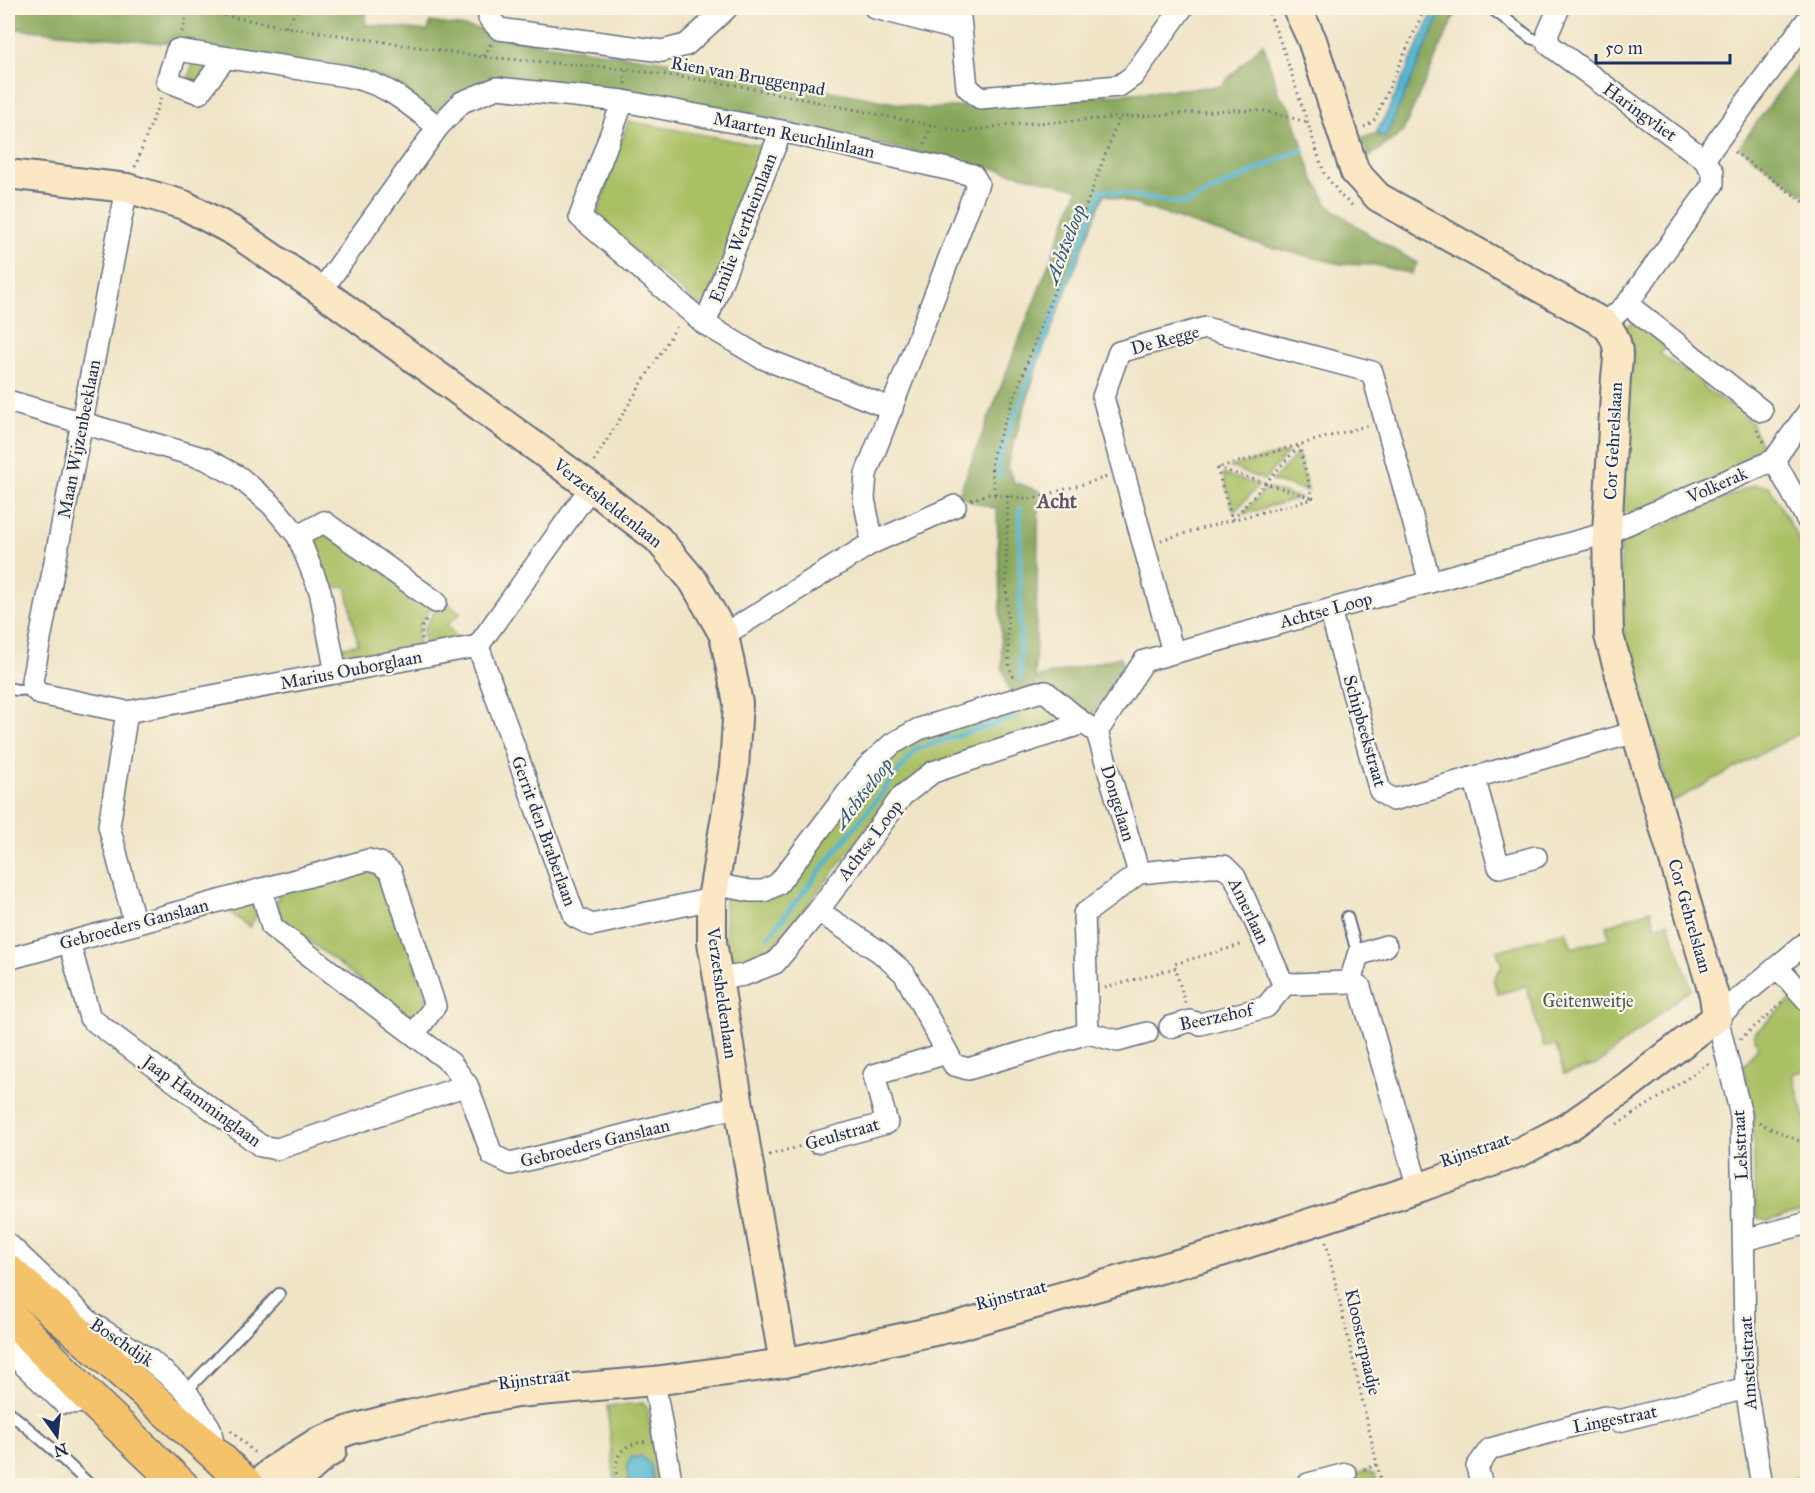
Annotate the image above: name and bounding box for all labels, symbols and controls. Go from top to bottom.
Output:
scale bar [1596,27,1730,65]
text: 50 m [1605,37,1643,59]
street label: Rien van Bruggenpad [669,52,827,101]
street label: Haringvliet [1598,78,1682,147]
street label: Maarten Reuchlinlaan [711,107,877,163]
street label: Emilie Wertheimlaan [704,150,782,306]
water label: Achtseloop [1038,201,1092,289]
street label: De Regge [1128,320,1202,361]
street label: Maan Wijzenbeeklaan [53,358,105,520]
street label: Cor Gehrelslaan [1599,381,1627,501]
street label: Verzetsheldenlaan [548,453,667,553]
street label: Volkerak [1683,462,1751,508]
district label: Acht [1035,489,1078,513]
street label: Achtse Loop [1277,587,1375,633]
street label: Marius Ouborglaan [278,645,424,696]
street label: Schipbeekstraat [1339,673,1392,790]
street label: Gerrit den Braberlaan [507,753,581,909]
water label: Achtseloop [827,753,899,835]
street label: Dongelaan [1095,762,1140,844]
street label: Achtse Loop [832,796,907,885]
street label: Cor Gehrelslaan [1663,856,1717,976]
street label: Amerlaan [1223,873,1275,948]
street label: Gebroeders Ganslaan [57,893,211,954]
street label: Verzetsheldenlaan [702,925,742,1060]
park label: Geitenweitje [1542,990,1634,1012]
street label: Beerzehof [1177,998,1258,1036]
street label: Jaap Hamminglaan [136,1049,266,1152]
street label: Lekstraat [1727,1109,1753,1181]
street label: Geulstraat [802,1113,882,1155]
street label: Gebroeders Ganslaan [518,1114,672,1172]
street label: Rijnstraat [1437,1128,1514,1172]
street label: Rijnstraat [973,1275,1050,1315]
street label: Kloosterpaadje [1340,1287,1386,1397]
street label: Boschdijk [86,1313,158,1372]
street label: Amstelstraat [1735,1315,1761,1411]
street label: Rijnstraat [496,1364,572,1394]
street label: Lingestraat [1571,1400,1660,1439]
north arrow [27,1406,87,1466]
text: N [51,1439,70,1461]

